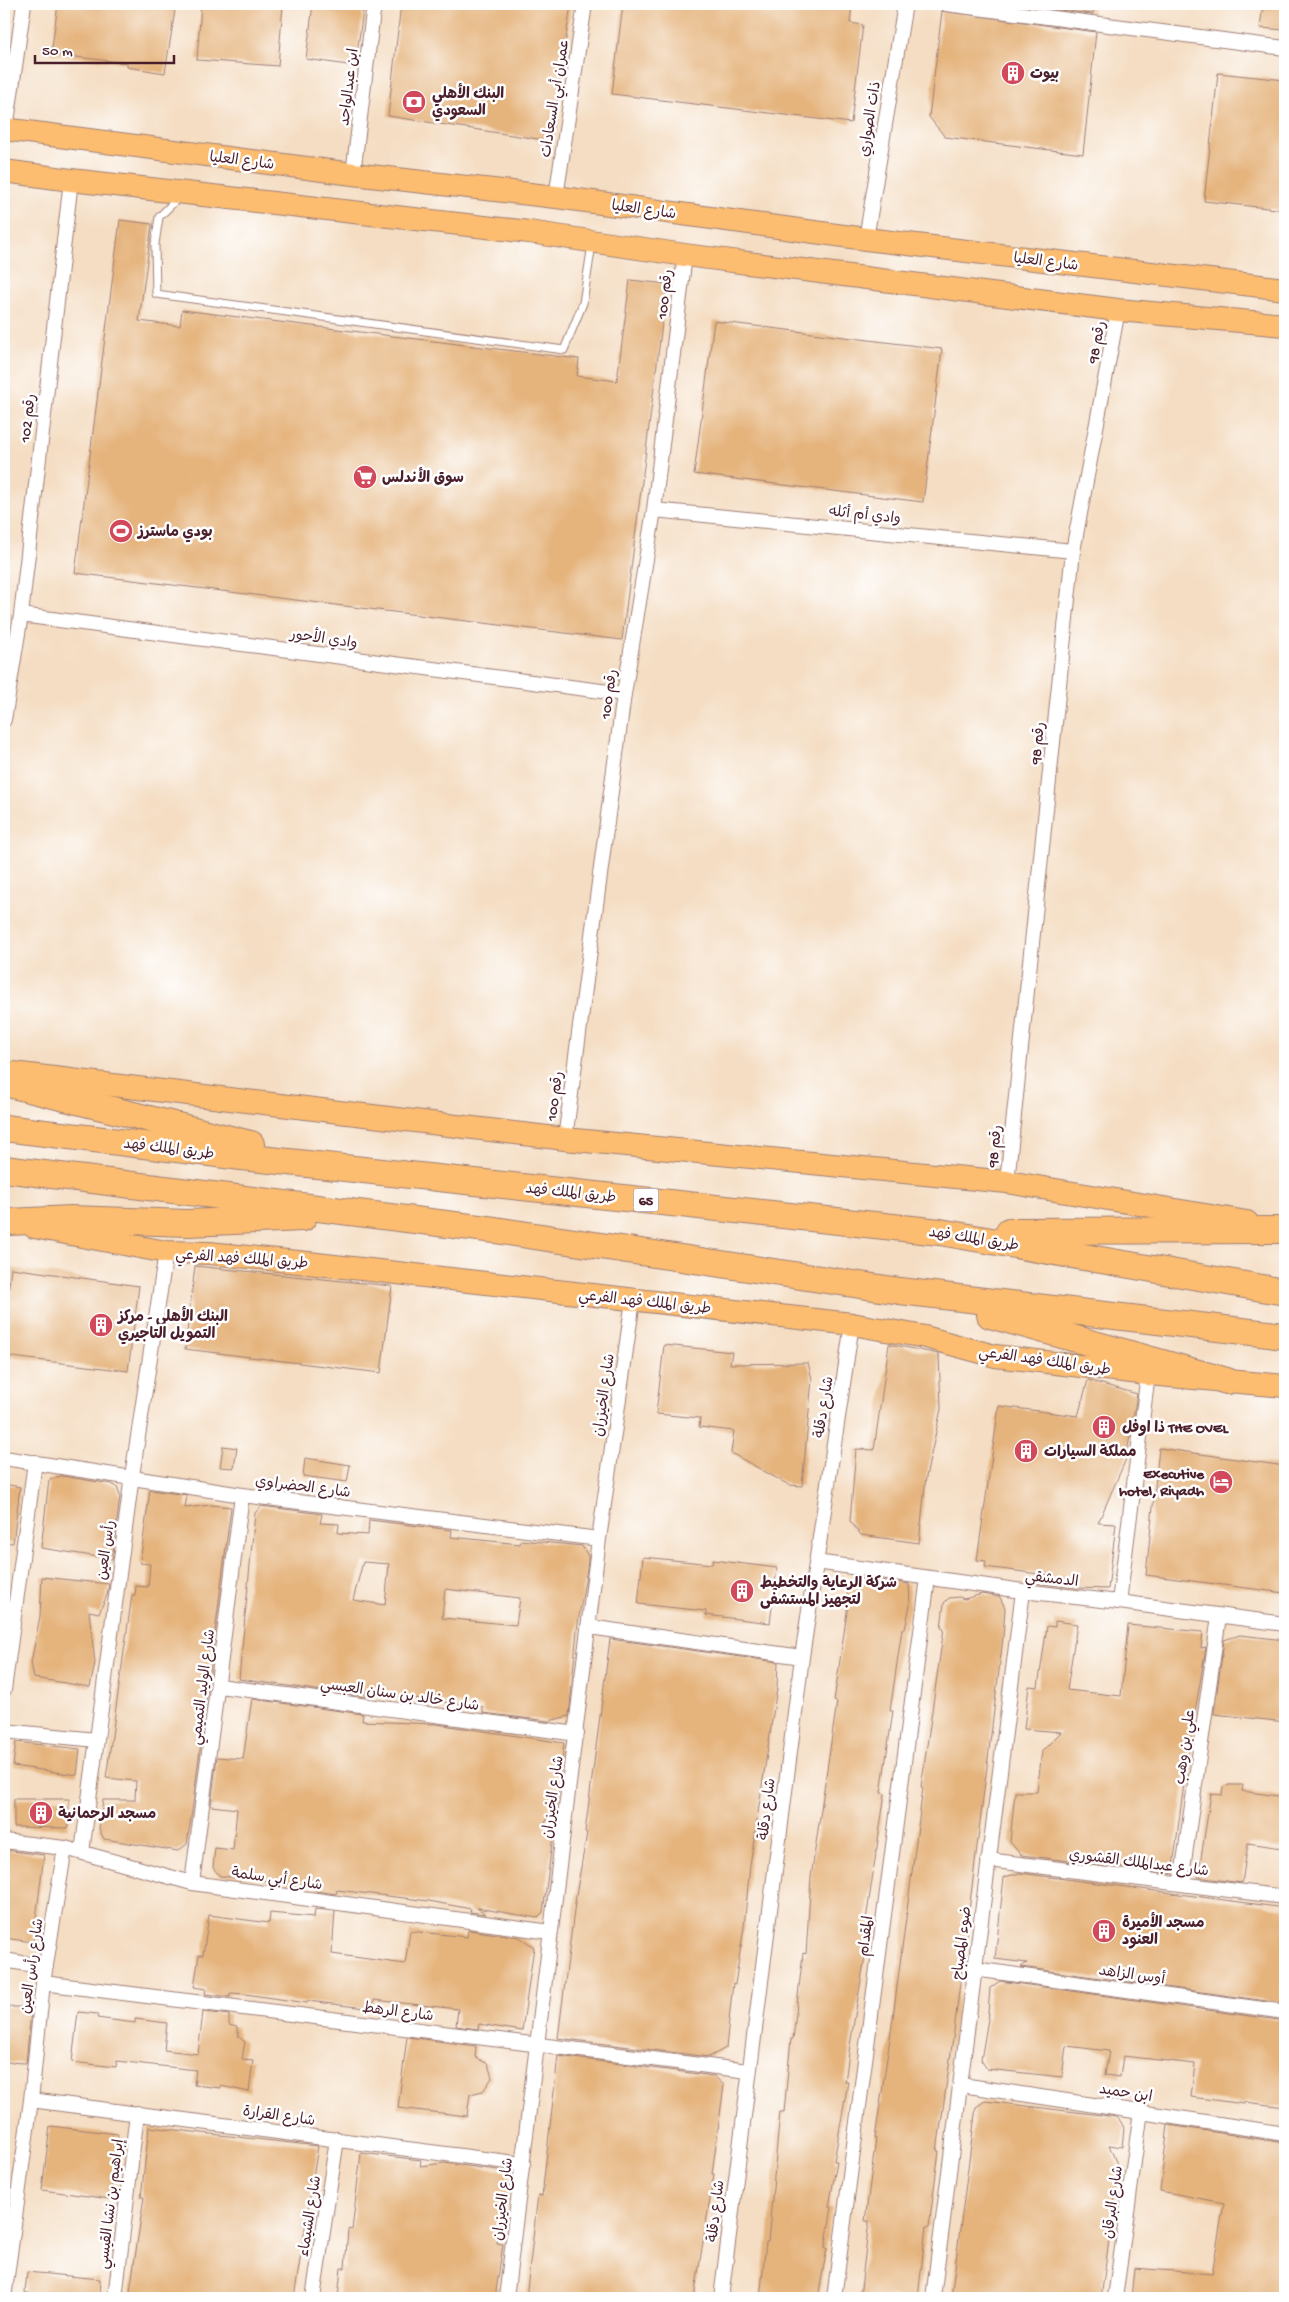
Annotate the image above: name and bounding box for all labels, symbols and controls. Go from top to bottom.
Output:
scale bar [35,32,174,64]
street label: عمران أبي السعادات [536,37,576,159]
text: 50 m [42,43,73,61]
street label: ابن عبدالواحد [336,47,364,127]
building icon: بيوت [1000,60,1026,86]
place label: بيوت [1030,66,1059,84]
street label: ذات الصواري [856,80,886,158]
place label: البنك الأهلي السعودي [432,82,504,122]
bank icon: البنك الأهلي السعودي [401,89,427,115]
street label: شارع العليا [208,149,275,175]
street label: شارع العليا [610,198,677,224]
street label: شارع العليا [1012,250,1079,276]
street label: رقم 100 [654,268,679,321]
street label: رقم 98 [1085,320,1112,366]
street label: رقم 102 [17,393,42,445]
supermarket icon: سوق الأندلس [352,464,378,490]
place label: سوق الأندلس [382,466,464,488]
street label: وادي أم أثله [828,501,902,529]
sports icon: بودي ماسترز [108,518,134,544]
place label: بودي ماسترز [136,524,213,543]
street label: وادي الأحور [288,623,359,654]
street label: رقم 100 [597,668,623,721]
street label: رقم 98 [1028,721,1051,766]
street label: رقم 100 [543,1070,569,1123]
street label: رقم 98 [985,1124,1008,1169]
street label: طريق الملك فهد [122,1135,215,1164]
street label: طريق الملك فهد [524,1180,617,1208]
road number: 65 [634,1188,658,1212]
street label: طريق الملك فهد [927,1224,1020,1256]
street label: طريق الملك فهد الفرعي [175,1246,309,1276]
street label: طريق الملك فهد الفرعي [577,1287,712,1321]
place label: البنك الأهلي - مركز التمويل التاجيري [116,1305,228,1345]
building icon: البنك الأهلي - مركز التمويل التاجيري [88,1312,114,1338]
street label: طريق الملك فهد الفرعي [977,1344,1112,1382]
street label: شارع الخيزران [590,1353,620,1438]
street label: شارع دقلة [811,1375,839,1439]
building icon: ذا اوفل THE OVEL [1091,1414,1117,1440]
place label: ذا اوفل THE OVEL [1122,1419,1229,1438]
building icon: مملكة السيارات [1013,1438,1039,1464]
place label: مملكة السيارات [1044,1443,1137,1462]
place label: Executive hotel, Riyadh [1119,1466,1205,1501]
hotel icon: Executive hotel, Riyadh [1208,1469,1234,1495]
street label: شارع الحضراوي [254,1473,351,1503]
street label: رأس العين [92,1519,120,1581]
street label: الدمشقي [1024,1568,1079,1594]
place label: شركة الرعاية والتخطيط لتجهيز المستشفى [760,1574,897,1610]
building icon: شركة الرعاية والتخطيط لتجهيز المستشفى [729,1578,755,1604]
street label: شارع الوليد التميمي [188,1628,222,1746]
street label: شارع خالد بن سنان العبسي [319,1676,480,1718]
street label: علي بن وهب [1172,1709,1202,1786]
street label: شارع الخيزران [539,1755,569,1840]
street label: شارع دقلة [755,1777,781,1841]
building icon: مسجد الرحمانية [28,1800,54,1826]
place label: مسجد الرحمانية [58,1805,156,1824]
street label: شارع عبدالملك القشوري [1068,1846,1210,1881]
street label: شارع أبي سلمة [230,1863,324,1897]
street label: ضوء المصباح [950,1905,976,1981]
place label: مسجد الأميرة العنود [1122,1911,1204,1950]
street label: المقدام [856,1915,878,1958]
street label: شارع رأس العين [15,1917,49,2015]
building icon: مسجد الأميرة العنود [1091,1918,1117,1944]
street label: أوس الزاهد [1097,1960,1167,1990]
street label: شارع الرهط [361,2000,435,2026]
street label: ابن حميد [1098,2081,1153,2107]
street label: شارع القرارة [241,2103,316,2131]
street label: إبراهيم بن نشا القيسي [95,2138,131,2271]
street label: شارع الخيزران [490,2157,518,2242]
street label: شارع البرقان [1100,2164,1128,2240]
street label: شارع الشيماء [296,2174,326,2258]
street label: شارع دقلة [704,2179,730,2243]

